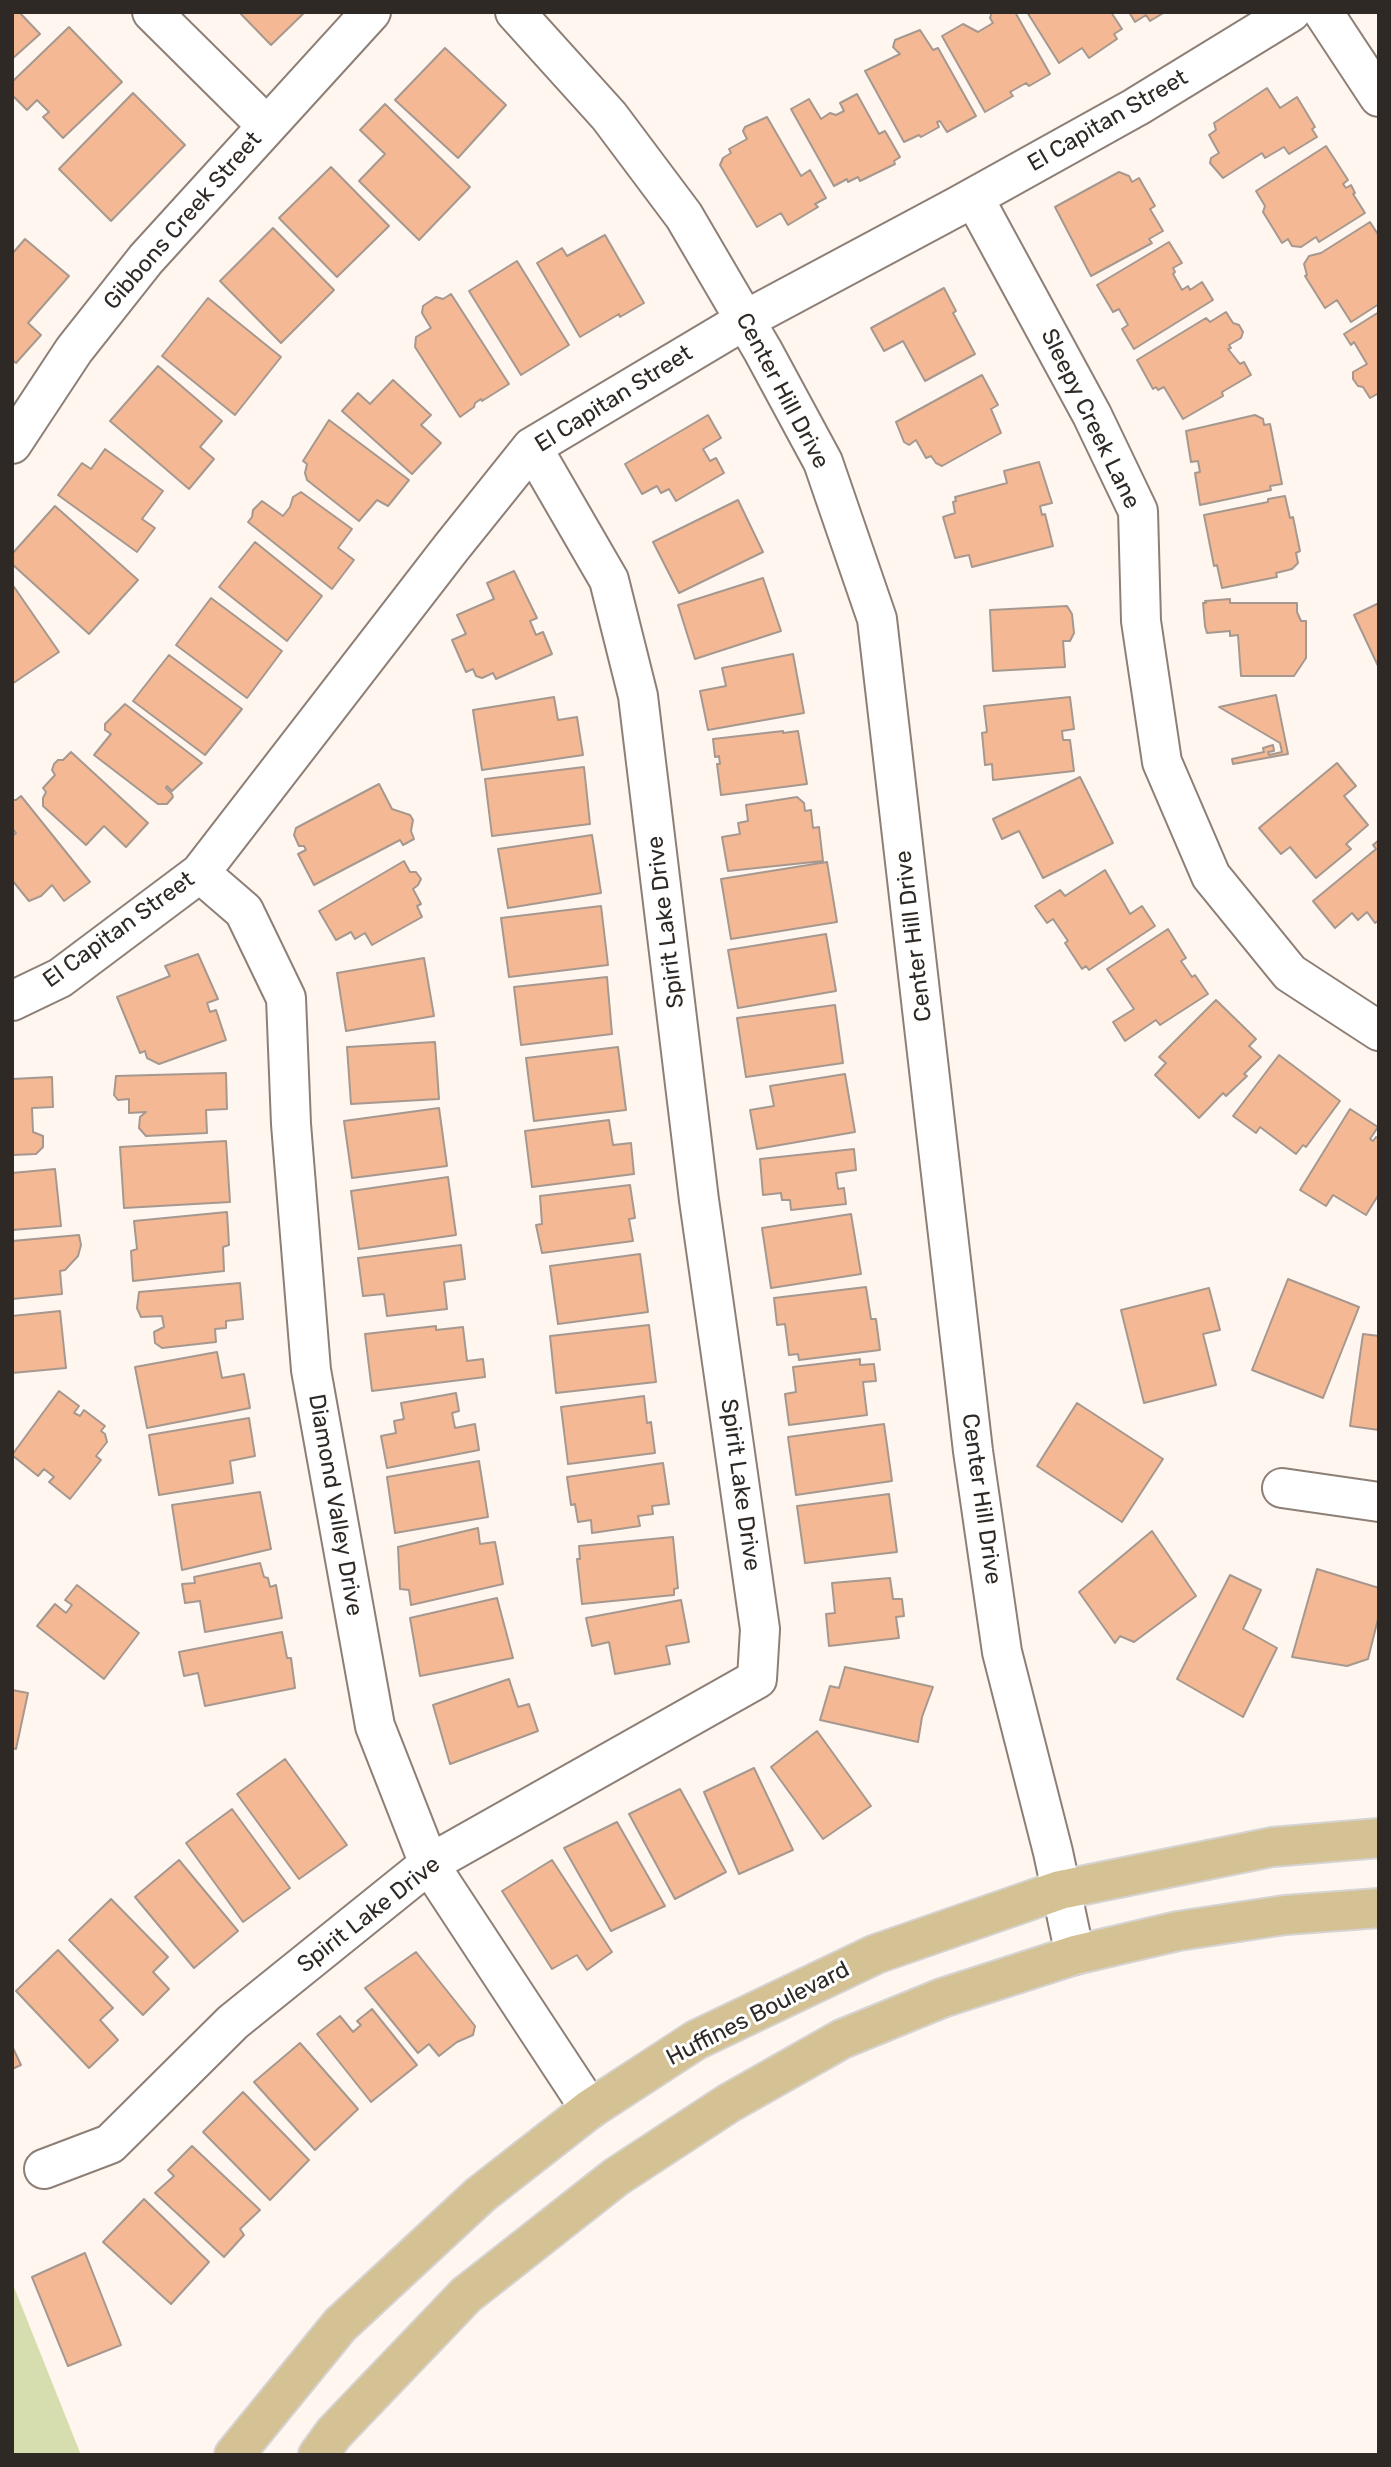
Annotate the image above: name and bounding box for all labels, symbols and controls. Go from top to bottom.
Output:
street label: El Capitan Street [1023,64,1193,178]
street label: Gibbons Creek Street [98,126,268,316]
street label: Center Hill Drive [729,308,835,474]
street label: Sleepy Creek Lane [1034,325,1146,513]
street label: El Capitan Street [530,340,698,458]
street label: Spirit Lake Drive [642,834,690,1010]
street label: Center Hill Drive [890,849,938,1023]
street label: El Capitan Street [38,866,200,994]
street label: Diamond Valley Drive [302,1392,368,1618]
street label: Spirit Lake Drive [714,1397,766,1573]
street label: Center Hill Drive [955,1412,1007,1586]
street label: Spirit Lake Drive [292,1851,446,1979]
street label: Huffines Boulevard [662,1956,854,2072]

